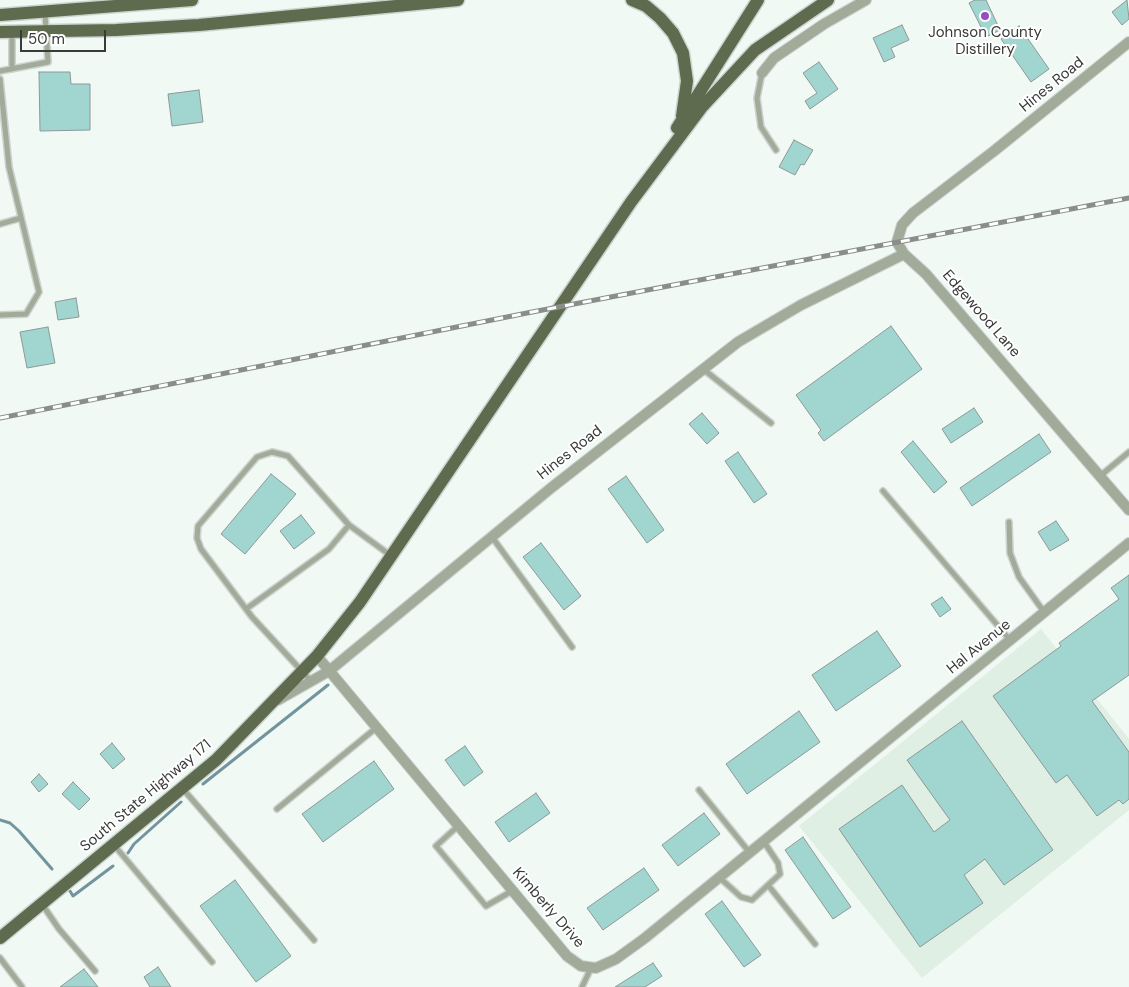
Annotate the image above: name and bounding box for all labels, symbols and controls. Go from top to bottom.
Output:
marker: Johnson County Distillery [979,10,991,22]
scale bar [22,20,109,52]
place label: Johnson County Distillery [928,24,1042,59]
text: 50 m [28,29,65,49]
street label: Hines Road [1016,54,1088,116]
street label: Edgewood Lane [938,267,1024,361]
street label: Hines Road [534,422,606,484]
street label: Hal Avenue [944,616,1014,678]
street label: South State Highway 171 [77,736,215,856]
street label: Kimberly Drive [508,864,588,952]

